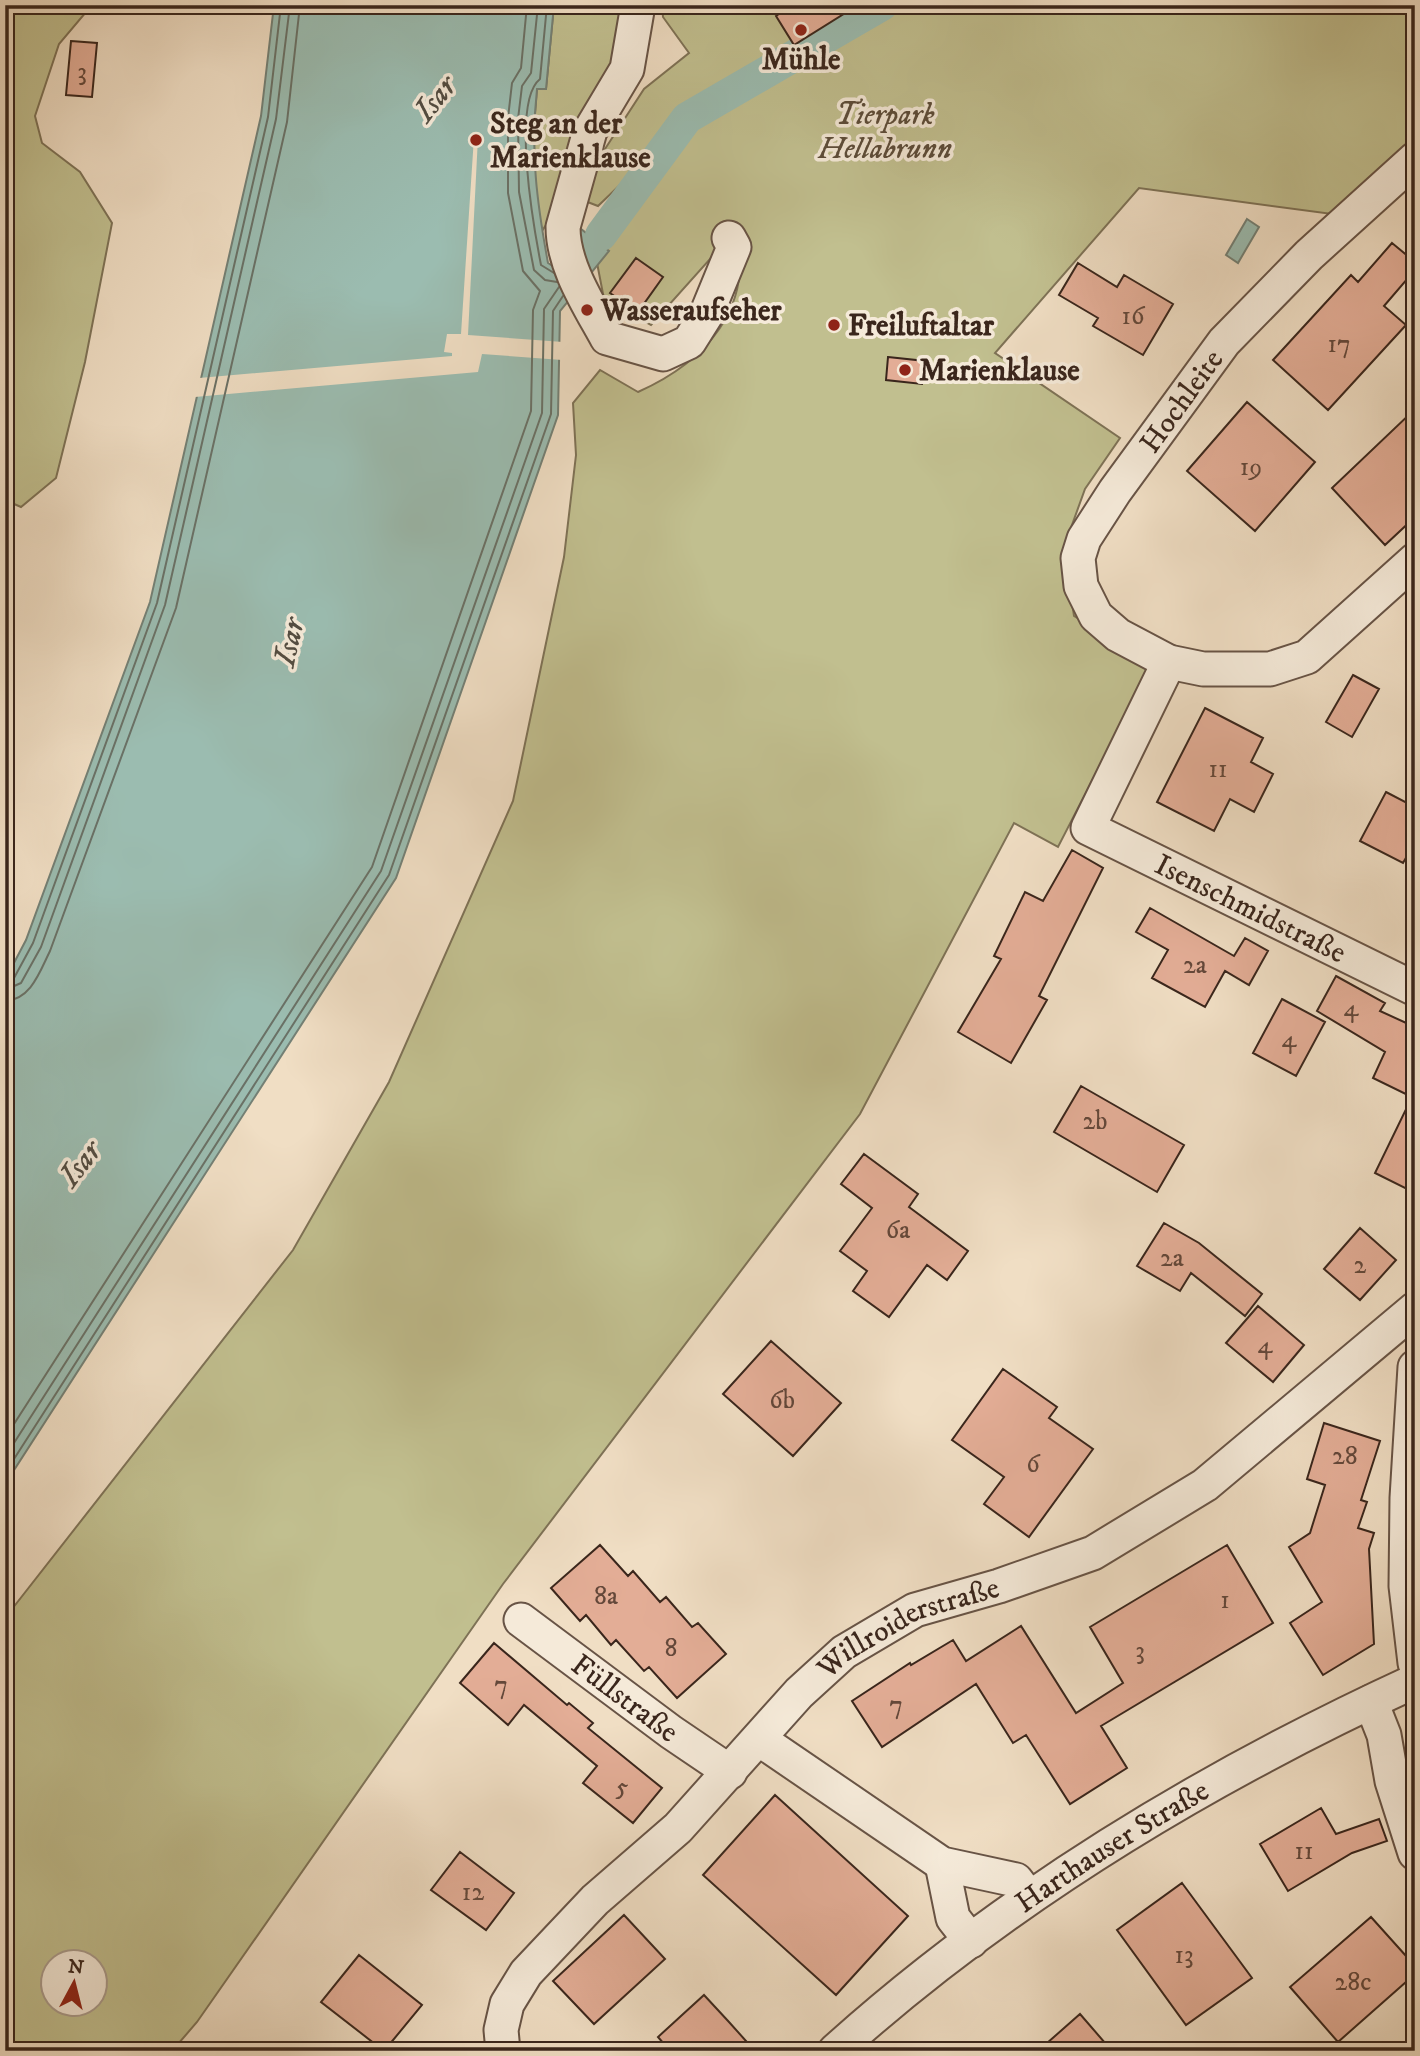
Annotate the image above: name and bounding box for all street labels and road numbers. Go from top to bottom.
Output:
street label: Hochleite [1132,343,1232,461]
street label: Isenschmidstraße [1148,847,1352,972]
street label: Willroiderstraße [809,1570,1004,1688]
street label: Füllstraße [563,1647,685,1751]
street label: Harthauser Straße [1009,1773,1216,1922]

